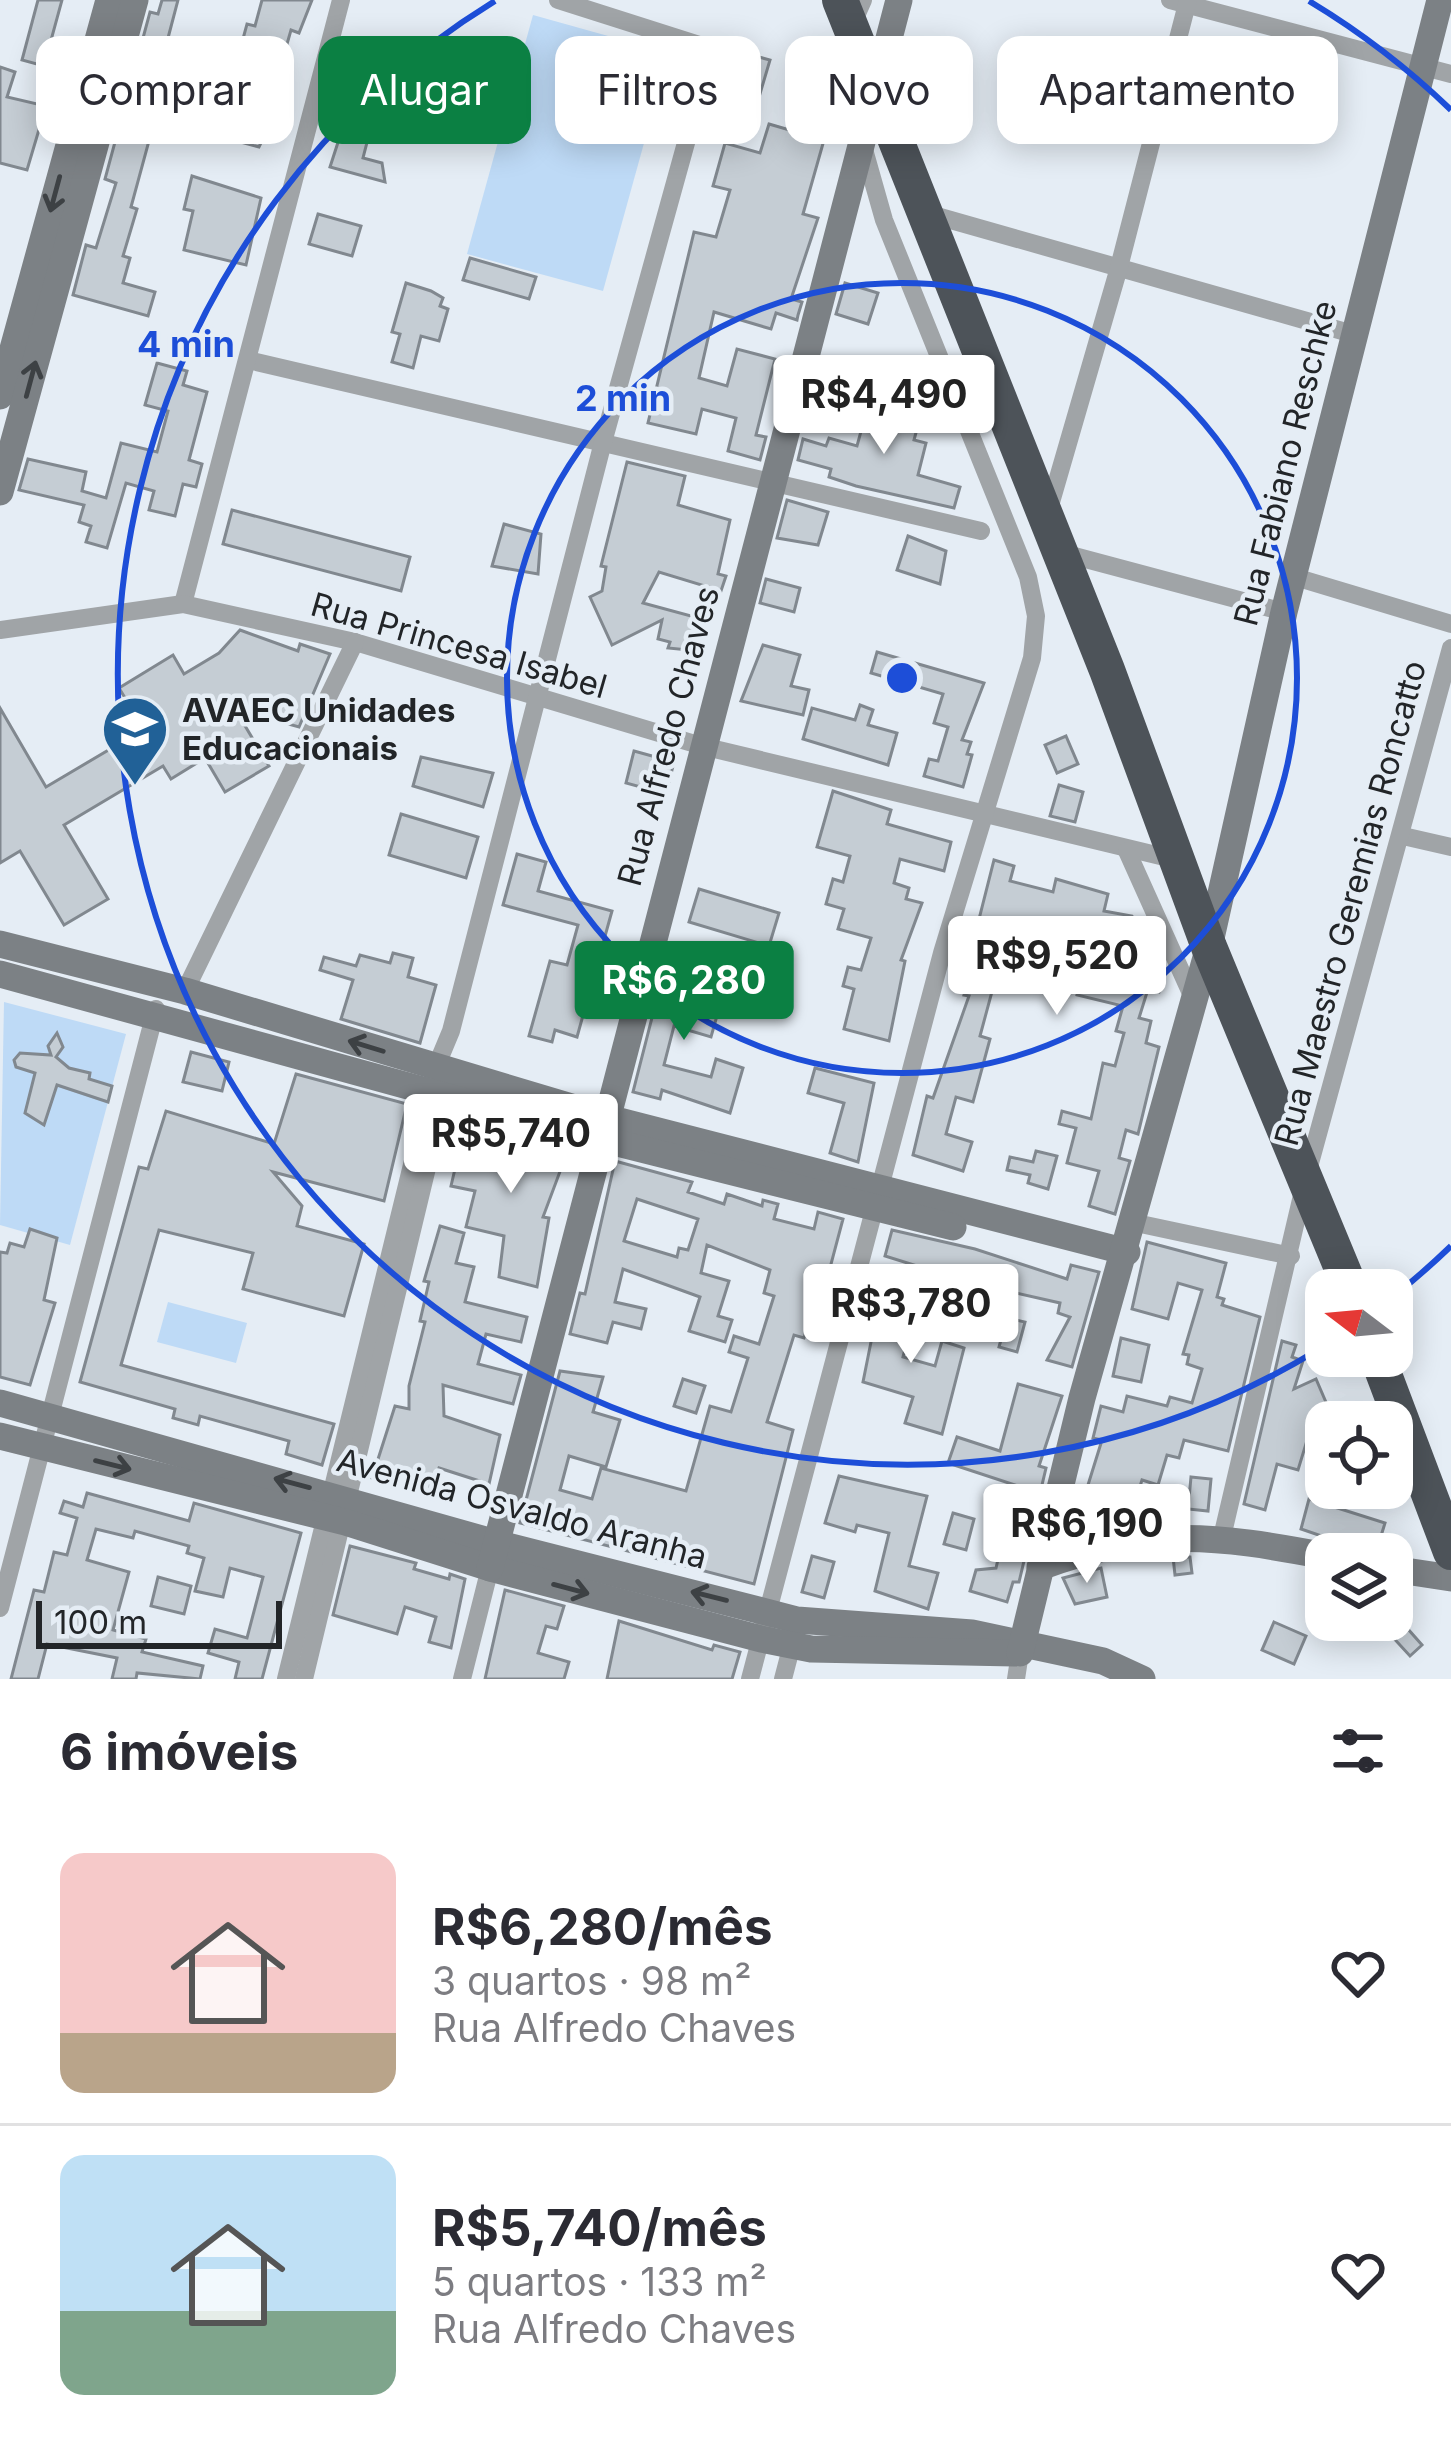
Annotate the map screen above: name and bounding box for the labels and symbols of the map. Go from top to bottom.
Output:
one-way arrow [43,174,65,212]
street label: Rua Fabiano Reschke [1225,296,1345,630]
text: 4 min [137,322,235,366]
pin: R$4,490 [773,355,995,457]
one-way arrow [21,361,43,399]
text: 2 min [575,376,671,420]
street label: Rua Alfredo Chaves [609,582,727,890]
street label: Rua Princesa Isabel [307,584,611,706]
street label: Rua Maestro Geremias Roncatto [1266,656,1434,1150]
centre of rings [881,657,923,699]
place label: AVAEC Unidades Educacionais [182,690,456,768]
school or university icon: AVAEC Unidades Educacionais [100,694,170,788]
pin: R$9,520 [946,916,1168,1018]
pin: R$6,280 [573,941,795,1043]
one-way arrow [348,1034,386,1056]
pin: R$5,740 [400,1094,622,1196]
pin: R$3,780 [800,1264,1022,1366]
north arrow [1305,1269,1413,1377]
street label: Avenida Osvaldo Aranha [333,1439,711,1577]
one-way arrow [94,1455,132,1477]
one-way arrow [274,1471,312,1493]
pin: R$6,190 [976,1484,1198,1586]
one-way arrow [551,1580,589,1602]
one-way arrow [691,1584,729,1606]
scale bar [36,1595,282,1648]

